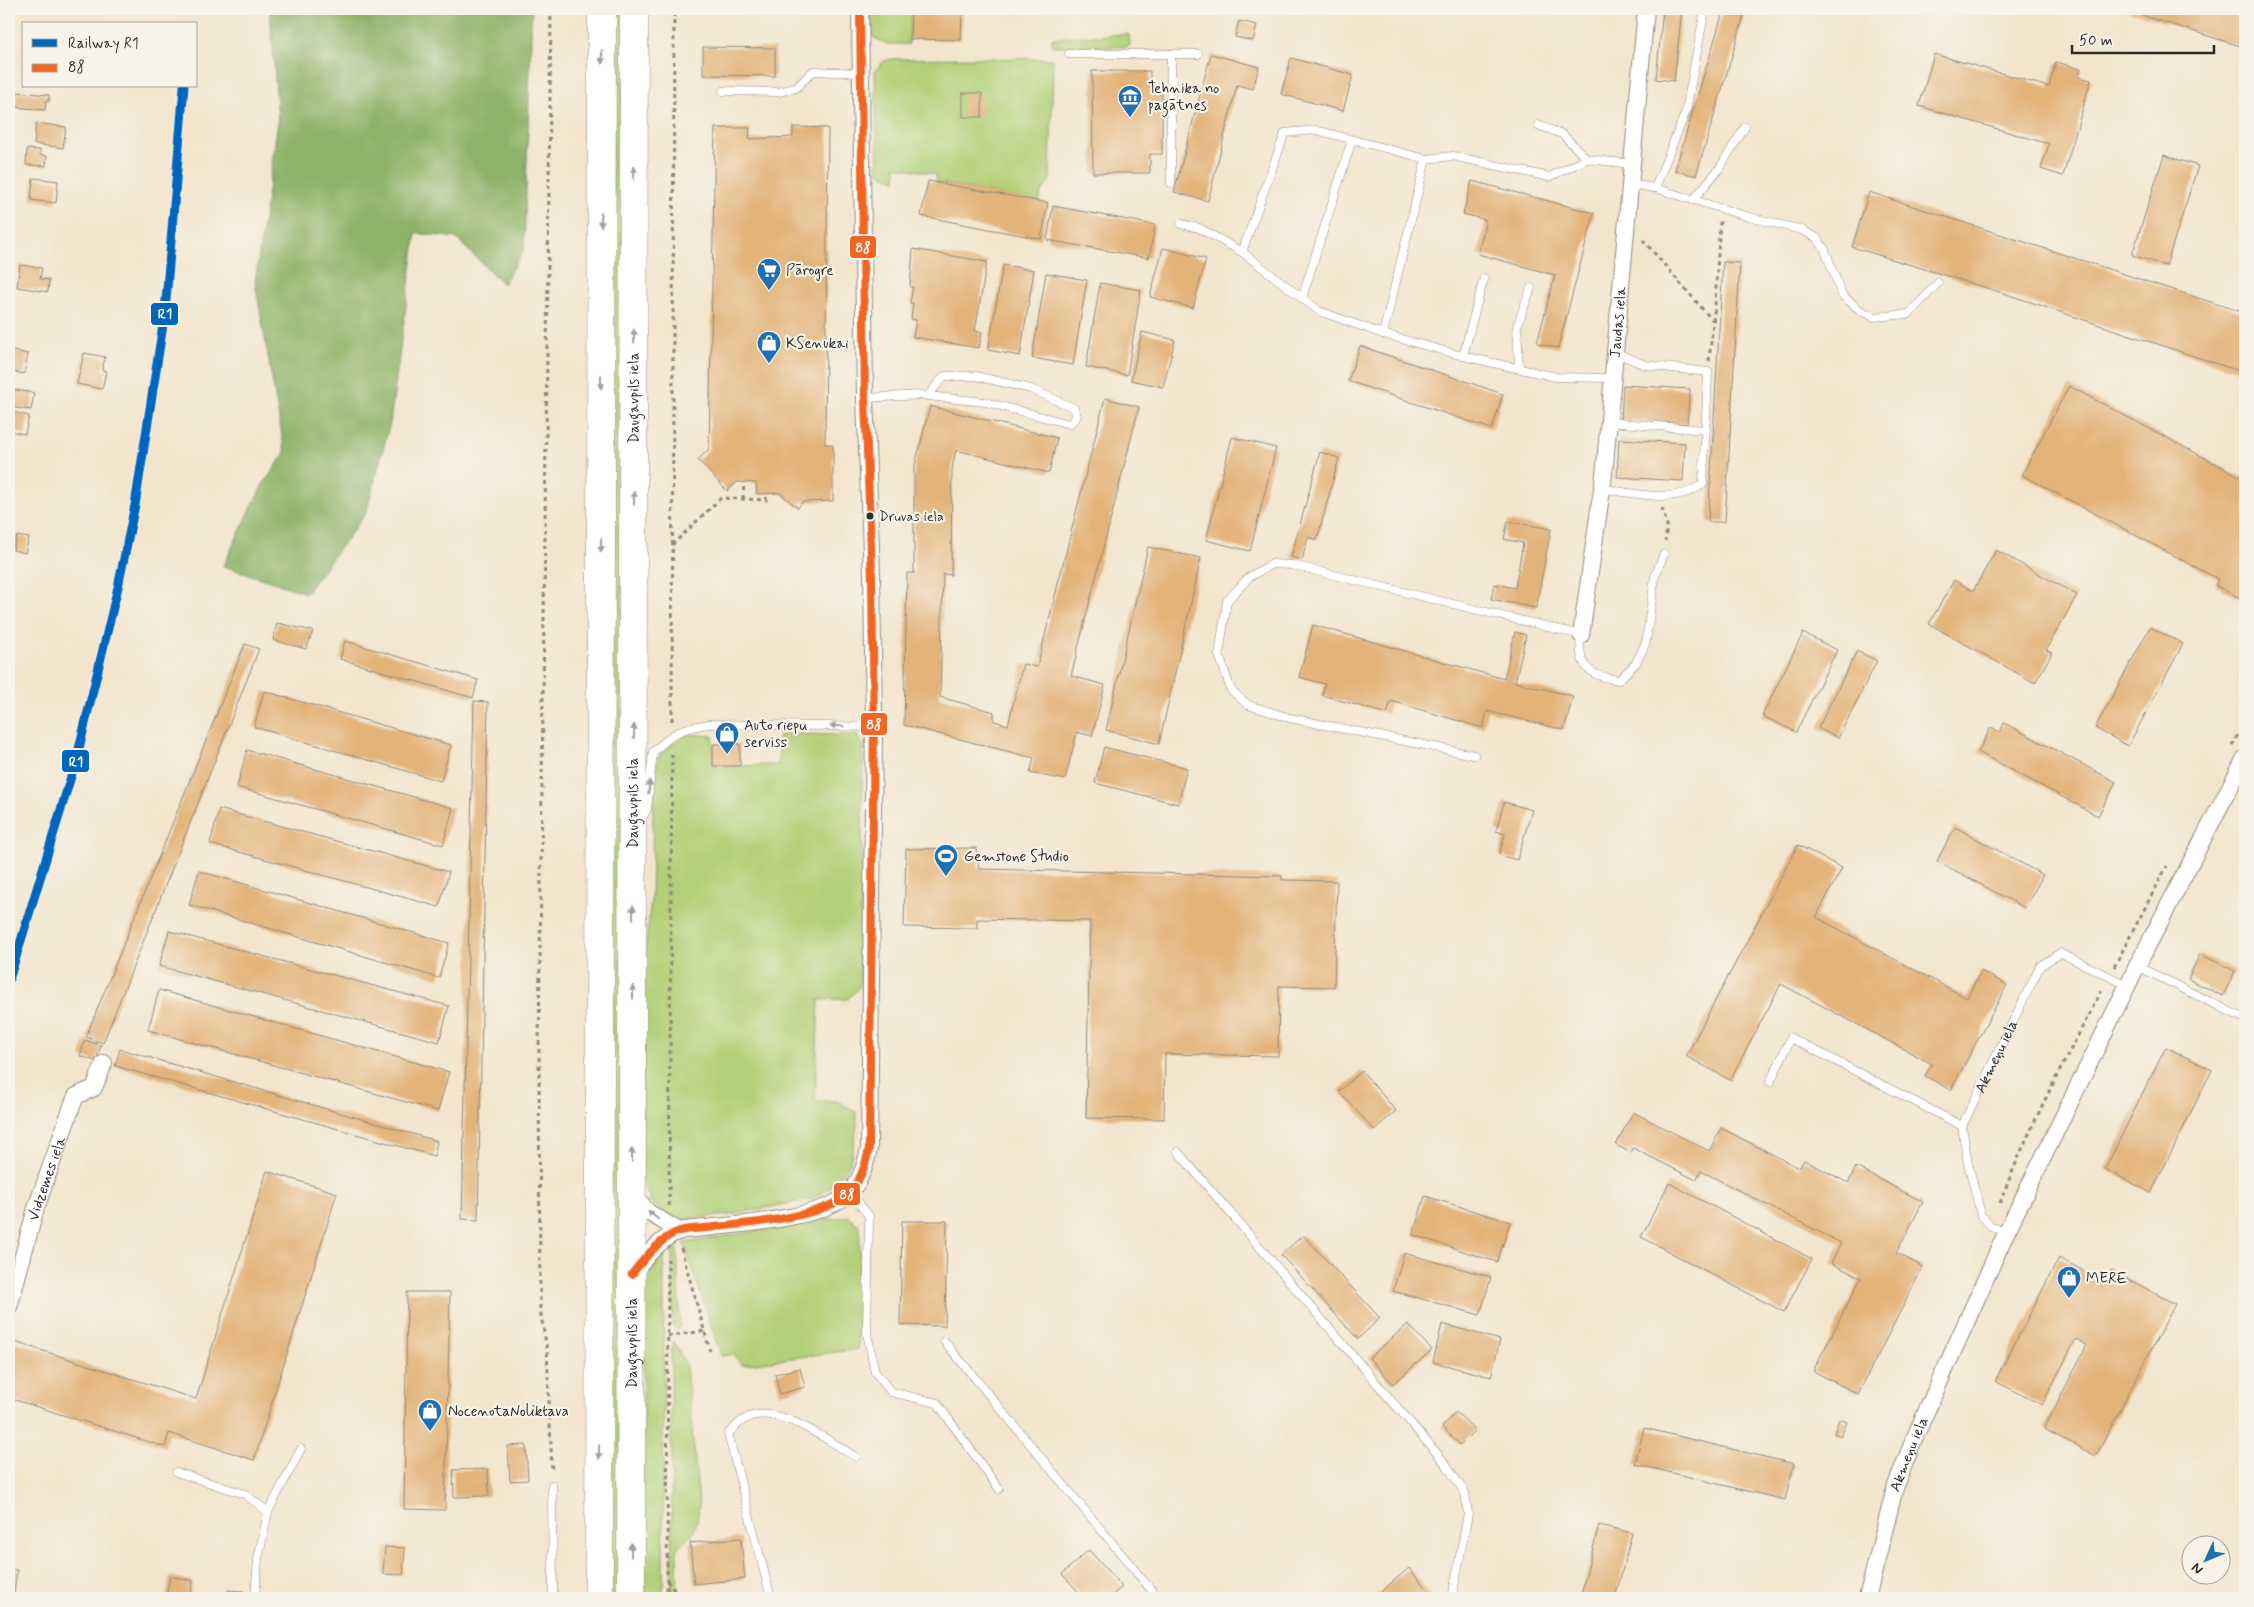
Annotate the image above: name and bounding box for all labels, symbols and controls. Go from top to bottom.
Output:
legend [22,22,198,88]
scale bar [2072,22,2214,54]
text: 50 m [2079,31,2113,51]
text: Railway R1 [68,34,139,54]
one-way arrow [597,50,605,66]
text: 88 [68,58,85,78]
place label: Tehnika no pagātnes [1148,79,1219,117]
museum icon: Tehnika no pagātnes [1117,84,1143,118]
one-way arrow [630,165,638,181]
one-way arrow [597,212,605,228]
line badge: 88 [849,235,877,259]
text: 88 [855,239,871,257]
supermarket icon: Pārogre [756,257,782,291]
place label: Pārogre [786,261,834,281]
street label: Jaudas iela [1606,285,1632,359]
line badge: R1 [150,302,179,326]
text: R1 [158,305,172,323]
one-way arrow [630,327,638,343]
shop icon: KSenukai [756,330,782,364]
place label: KSenukai [786,334,849,354]
street label: Daugavpils iela [624,352,645,443]
one-way arrow [597,375,605,391]
one-way arrow [630,490,638,506]
place label: Druvas iela [879,508,944,526]
marker: Druvas iela [865,511,875,521]
one-way arrow [597,537,605,553]
line badge: 88 [860,712,888,736]
place label: Auto riepu serviss [744,716,807,753]
text: 88 [866,716,882,734]
shop icon: Auto riepu serviss [714,721,740,755]
one-way arrow [630,722,638,738]
one-way arrow [829,722,845,730]
line badge: R1 [61,749,90,773]
text: R1 [69,753,83,771]
street label: Daugavpils iela [623,757,644,848]
one-way arrow [645,779,653,795]
sports icon: Gemstone Studio [933,843,959,877]
place label: Gemstone Studio [964,847,1069,867]
one-way arrow [629,904,637,920]
one-way arrow [629,984,637,1000]
street label: Akmeņu iela [1971,1017,2023,1097]
street label: Vidzemes iela [24,1133,72,1223]
one-way arrow [628,1147,636,1163]
line badge: 88 [833,1182,861,1206]
text: 88 [839,1186,855,1204]
one-way arrow [647,1209,660,1220]
shop icon: MERE [2056,1265,2082,1299]
place label: MERE [2086,1269,2127,1289]
street label: Daugavpils iela [622,1297,643,1388]
shop icon: NocenotaNoliktava [417,1398,443,1432]
place label: NocenotaNoliktava [448,1402,569,1422]
street label: Akmeņu iela [1886,1414,1934,1495]
one-way arrow [595,1444,603,1460]
north arrow [2182,1534,2232,1584]
one-way arrow [627,1541,635,1557]
text: N [2188,1559,2207,1578]

